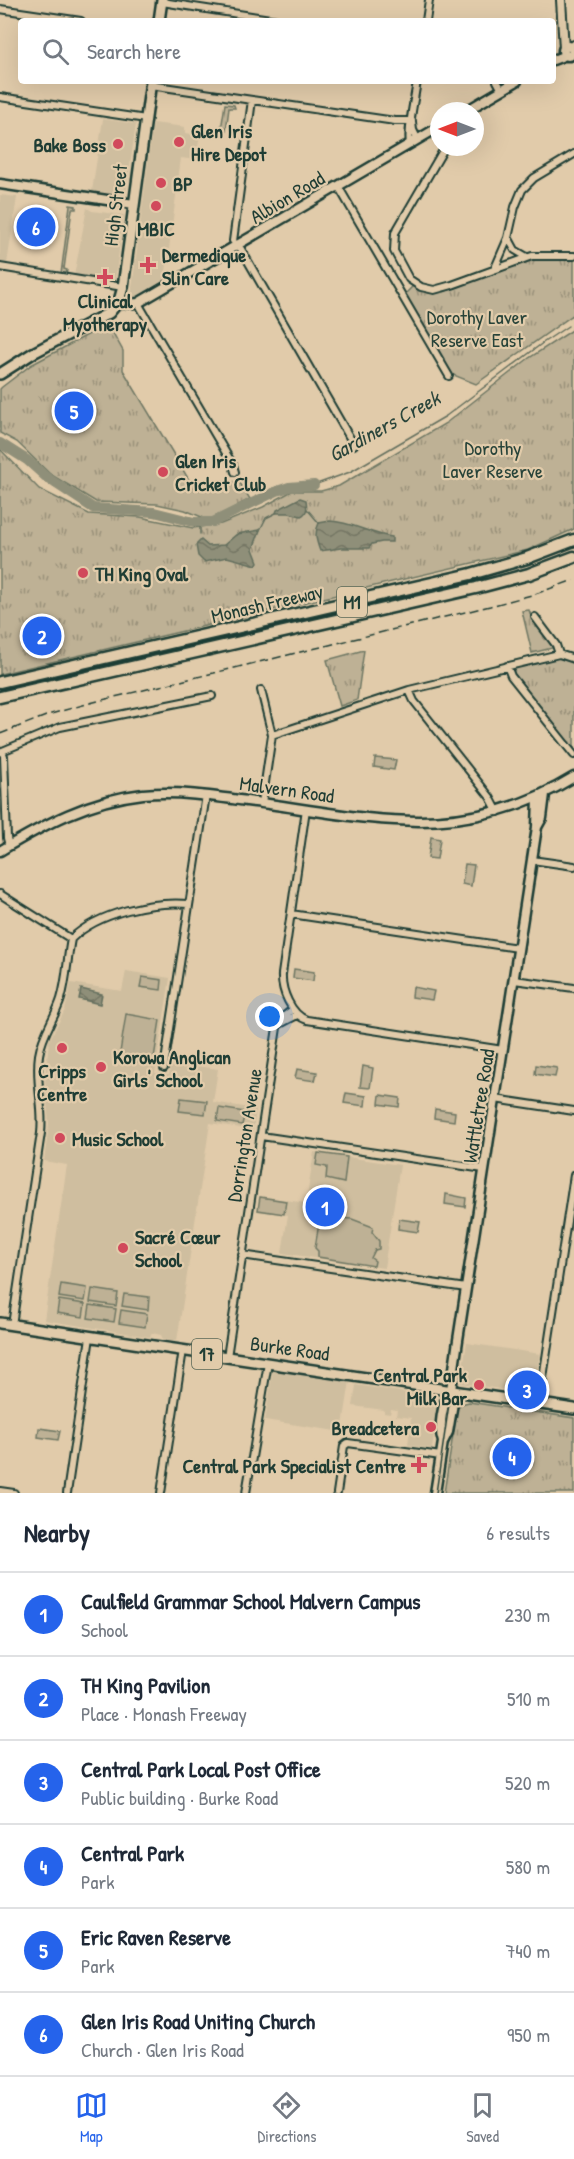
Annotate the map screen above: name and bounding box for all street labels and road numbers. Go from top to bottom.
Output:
street label: High Street [97,161,134,247]
street label: Albion Road [245,164,329,230]
street label: Monash Freeway [208,577,326,629]
road number: M1 [337,587,367,617]
street label: Malvern Road [238,769,336,809]
street label: Wattletree Road [456,1047,500,1165]
street label: Dorrington Avenue [220,1066,268,1204]
street label: Burke Road [249,1329,331,1367]
road number: 17 [192,1339,222,1369]

